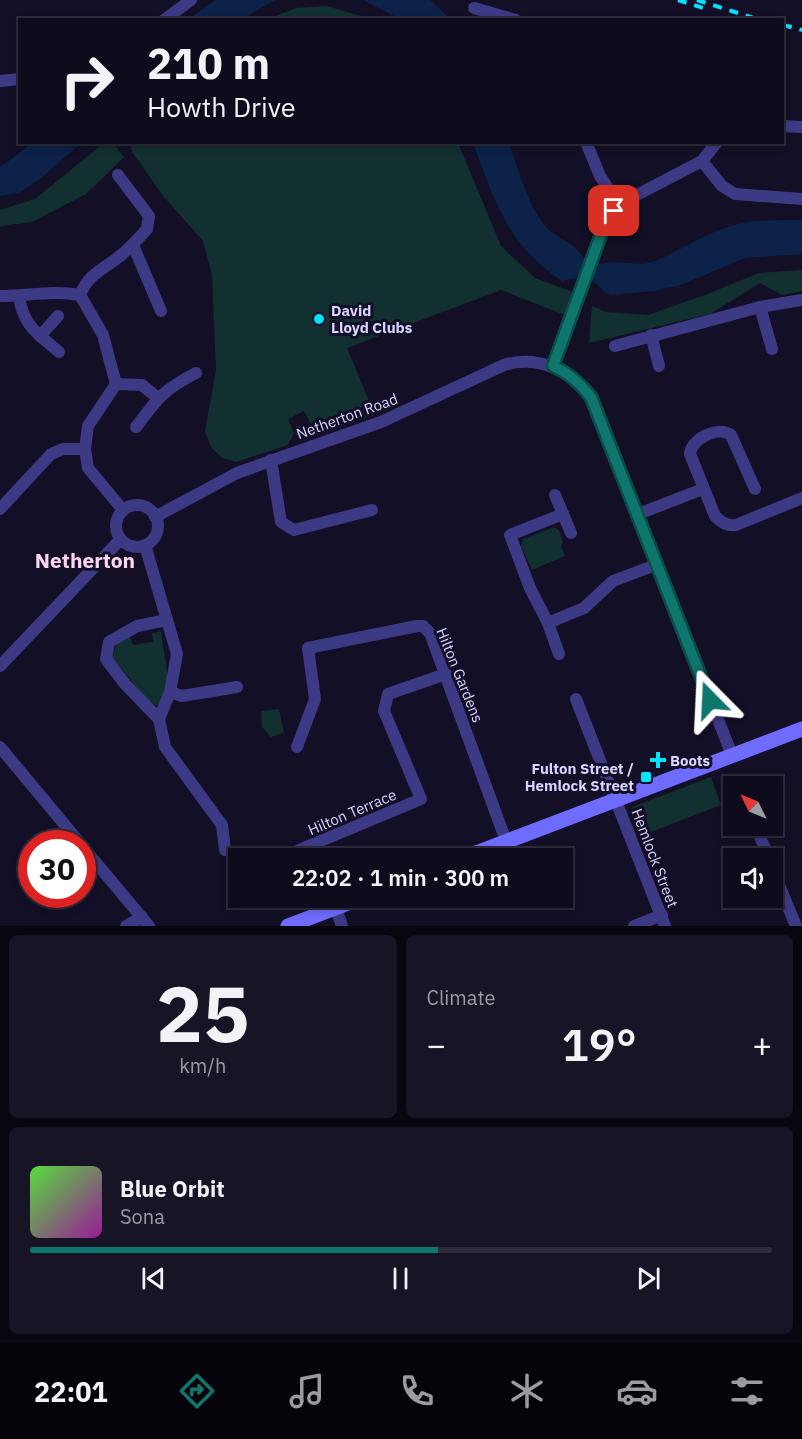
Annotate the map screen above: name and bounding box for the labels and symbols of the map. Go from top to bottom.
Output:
pin [588,185,639,236]
place label: David Lloyd Clubs [331,301,413,337]
marker: David Lloyd Clubs [312,312,326,326]
street label: Netherton Road [294,389,400,443]
district label: Netherton [35,546,135,574]
street label: Hilton Gardens [432,625,488,725]
position arrow [678,668,742,732]
place label: Boots [670,751,711,770]
marker: Boots [651,753,665,767]
place label: Fulton Street / Hemlock Street [525,759,634,795]
marker: Fulton Street / Hemlock Street [639,770,653,784]
north arrow [723,776,783,836]
street label: Hilton Terrace [305,785,399,839]
street label: Hemlock Street [627,806,683,910]
speed limit sign: 30 [18,830,96,908]

